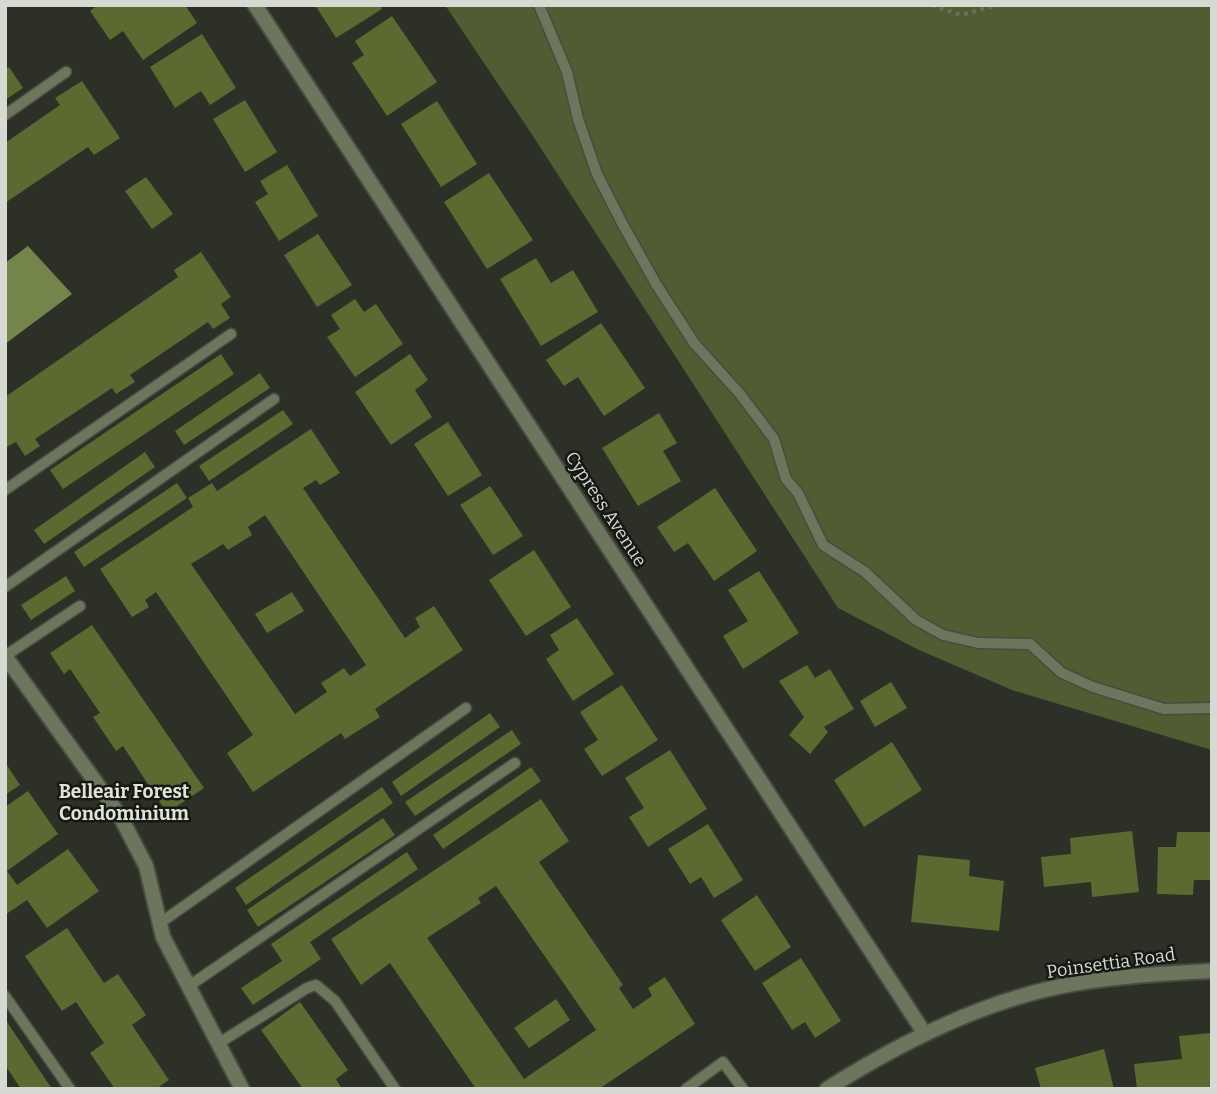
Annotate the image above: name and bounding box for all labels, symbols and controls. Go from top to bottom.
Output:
street label: Cypress Avenue [561,447,651,571]
district label: Belleair Forest Condominium [59,780,190,825]
street label: Poinsettia Road [1045,943,1177,983]

